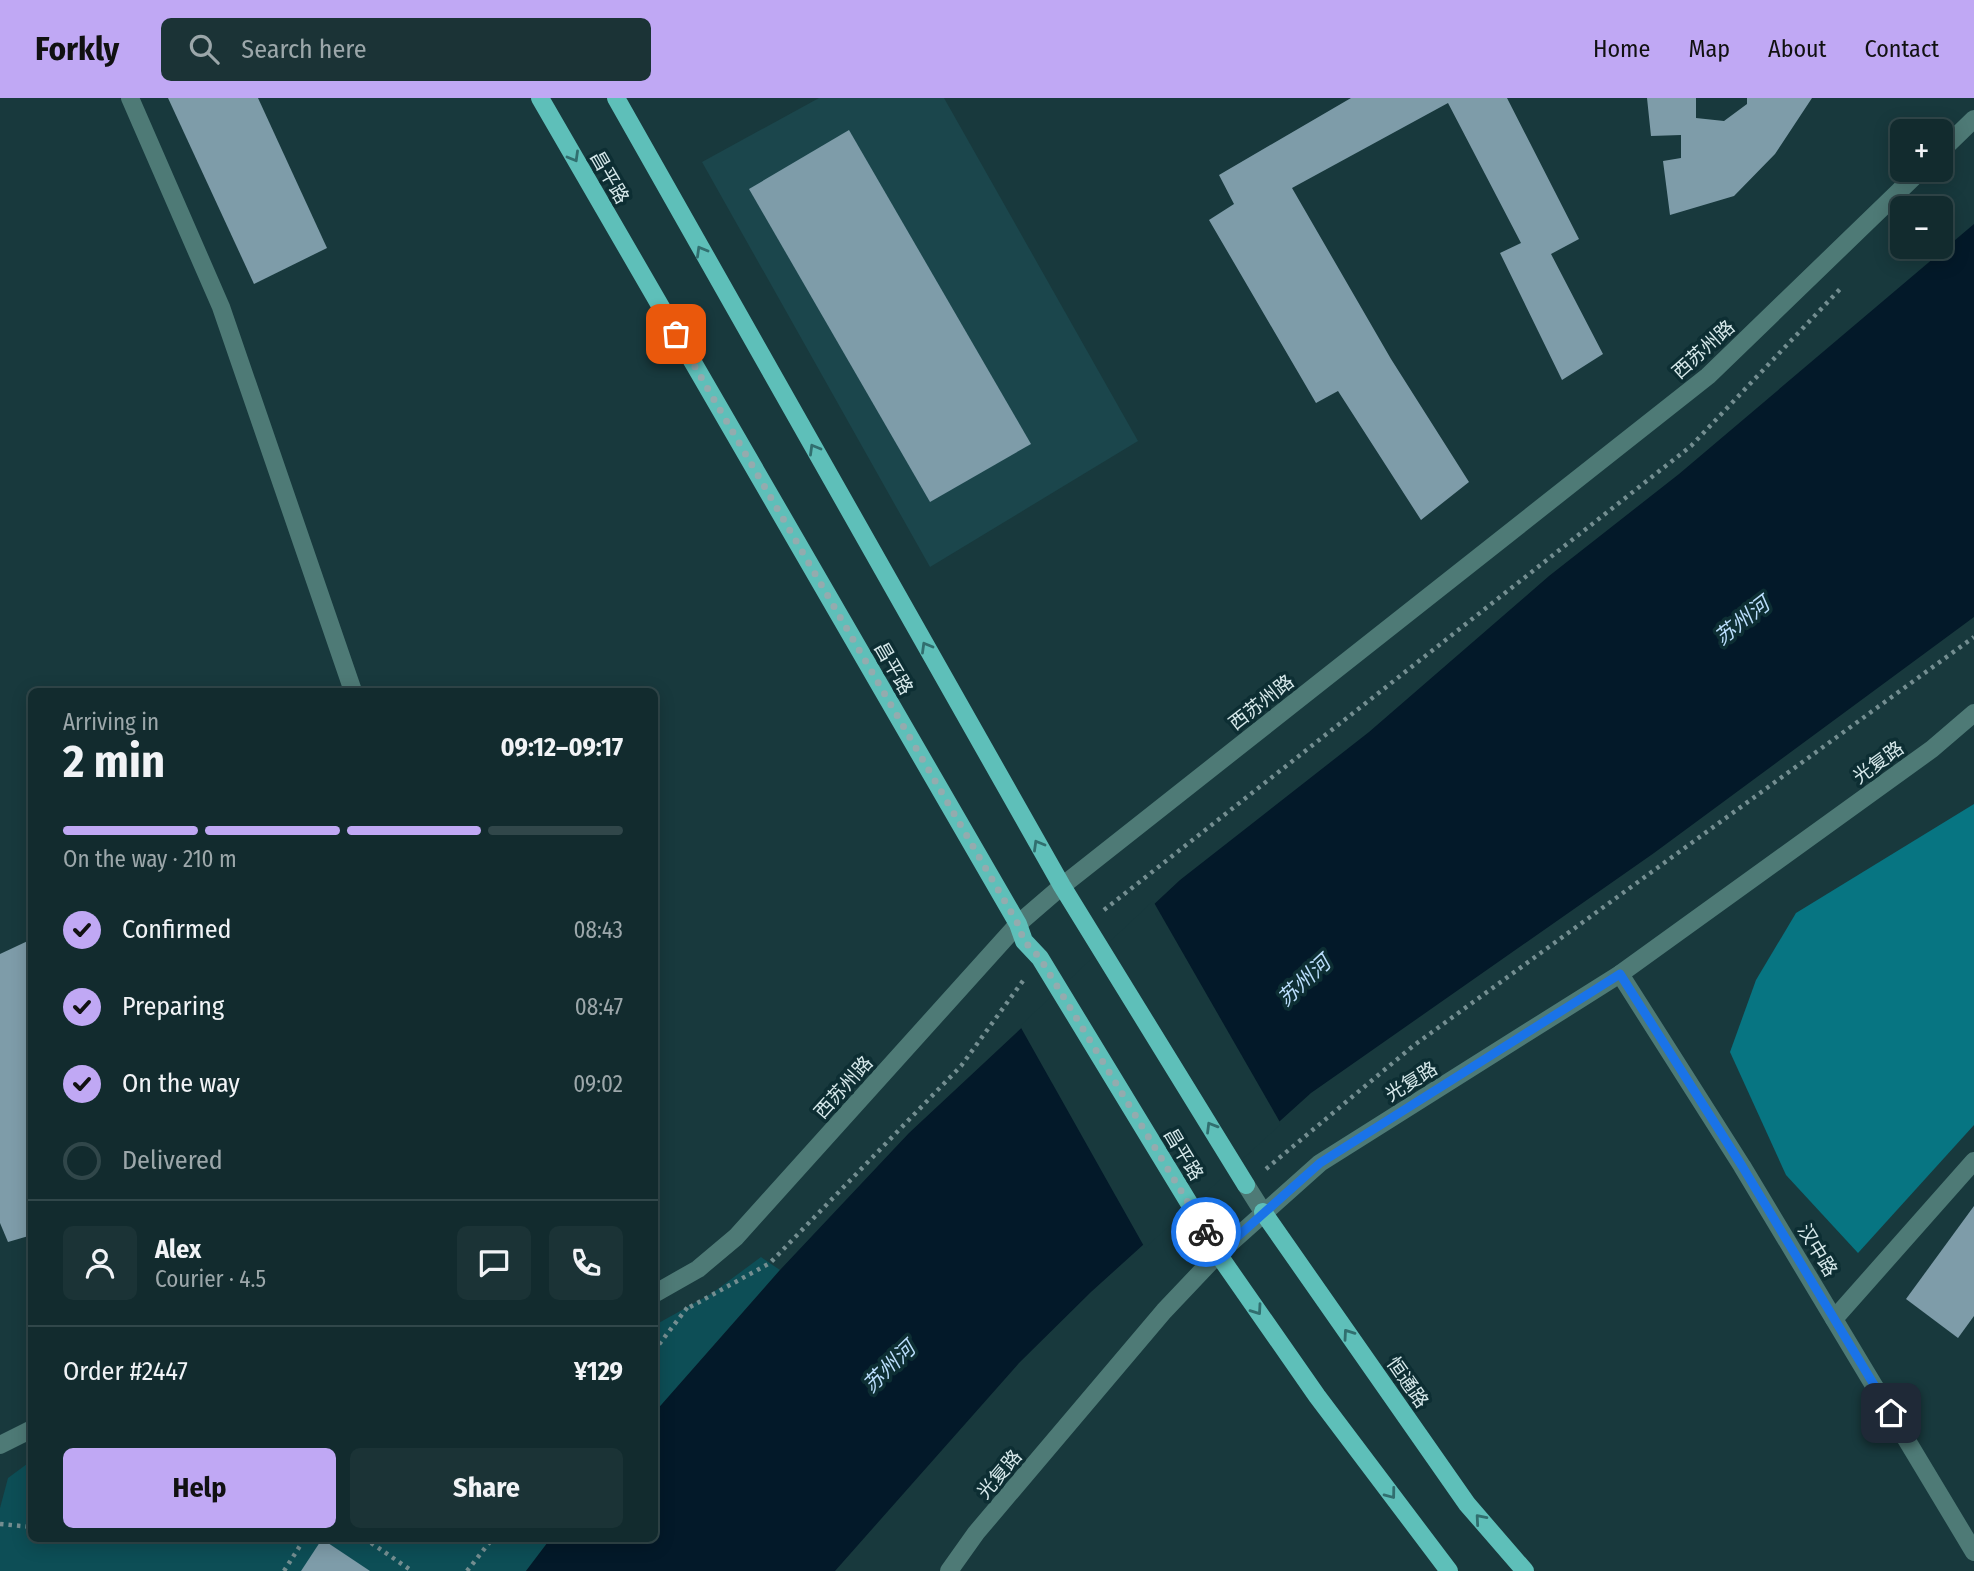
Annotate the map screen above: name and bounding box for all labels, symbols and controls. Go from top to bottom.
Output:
search box [161,18,651,81]
text: Forkly [35,29,119,69]
icon: search [185,30,223,68]
text: Search here [241,34,367,65]
text: Home [1593,35,1650,63]
text: Map [1688,35,1730,63]
text: About [1768,35,1826,63]
text: Contact [1864,35,1939,63]
map controls [1890,119,1953,259]
button: + [1890,119,1953,182]
street label: 昌平路 [585,147,634,208]
one-way arrow [566,150,579,162]
button: − [1890,196,1953,259]
one-way arrow [696,246,709,259]
pin [646,304,706,364]
icon: bag [657,315,695,353]
street label: 西苏州路 [1667,315,1739,383]
one-way arrow [809,444,822,456]
water label: 苏州河 [1709,589,1778,651]
street label: 昌平路 [869,638,918,699]
one-way arrow [921,641,934,654]
street label: 西苏州路 [1224,670,1298,735]
text: Arriving in [63,708,159,736]
text: 09:12–09:17 [501,732,623,763]
text: 2 min [63,734,165,789]
street label: 光复路 [1848,736,1908,788]
one-way arrow [1034,839,1047,852]
text: On the way · 210 m [63,845,237,873]
icon: check [63,911,101,949]
text: Confirmed [122,914,232,945]
text: 08:43 [574,916,623,944]
water label: 苏州河 [1272,947,1339,1012]
icon: check [63,988,101,1026]
text: Preparing [122,991,224,1022]
text: 08:47 [575,993,623,1021]
street label: 西苏州路 [809,1051,877,1123]
street label: 光复路 [1381,1057,1442,1106]
icon: check [63,1065,101,1103]
text: On the way [122,1068,240,1099]
text: 09:02 [573,1070,623,1098]
one-way arrow [1206,1121,1219,1134]
street label: 昌平路 [1159,1124,1208,1185]
text: Delivered [122,1145,223,1176]
courier [1171,1197,1241,1267]
icon: bike [1187,1213,1225,1251]
street label: 汉中路 [1793,1220,1842,1281]
button: person [63,1226,137,1300]
button: chat [457,1226,531,1300]
button: phone [549,1226,623,1300]
text: Alex [155,1234,201,1265]
text: Courier · 4.5 [155,1265,266,1293]
one-way arrow [1249,1302,1261,1315]
one-way arrow [1344,1329,1356,1342]
water label: 苏州河 [857,1333,924,1398]
street label: 恒通路 [1382,1352,1433,1412]
text: Order #2447 [63,1356,188,1387]
text: ¥129 [574,1356,623,1387]
pin [1861,1383,1921,1443]
icon: home [1872,1394,1910,1432]
street label: 光复路 [972,1445,1027,1504]
button: Help [63,1448,336,1528]
button: Share [350,1448,623,1528]
one-way arrow [1383,1486,1395,1499]
one-way arrow [1476,1515,1488,1528]

